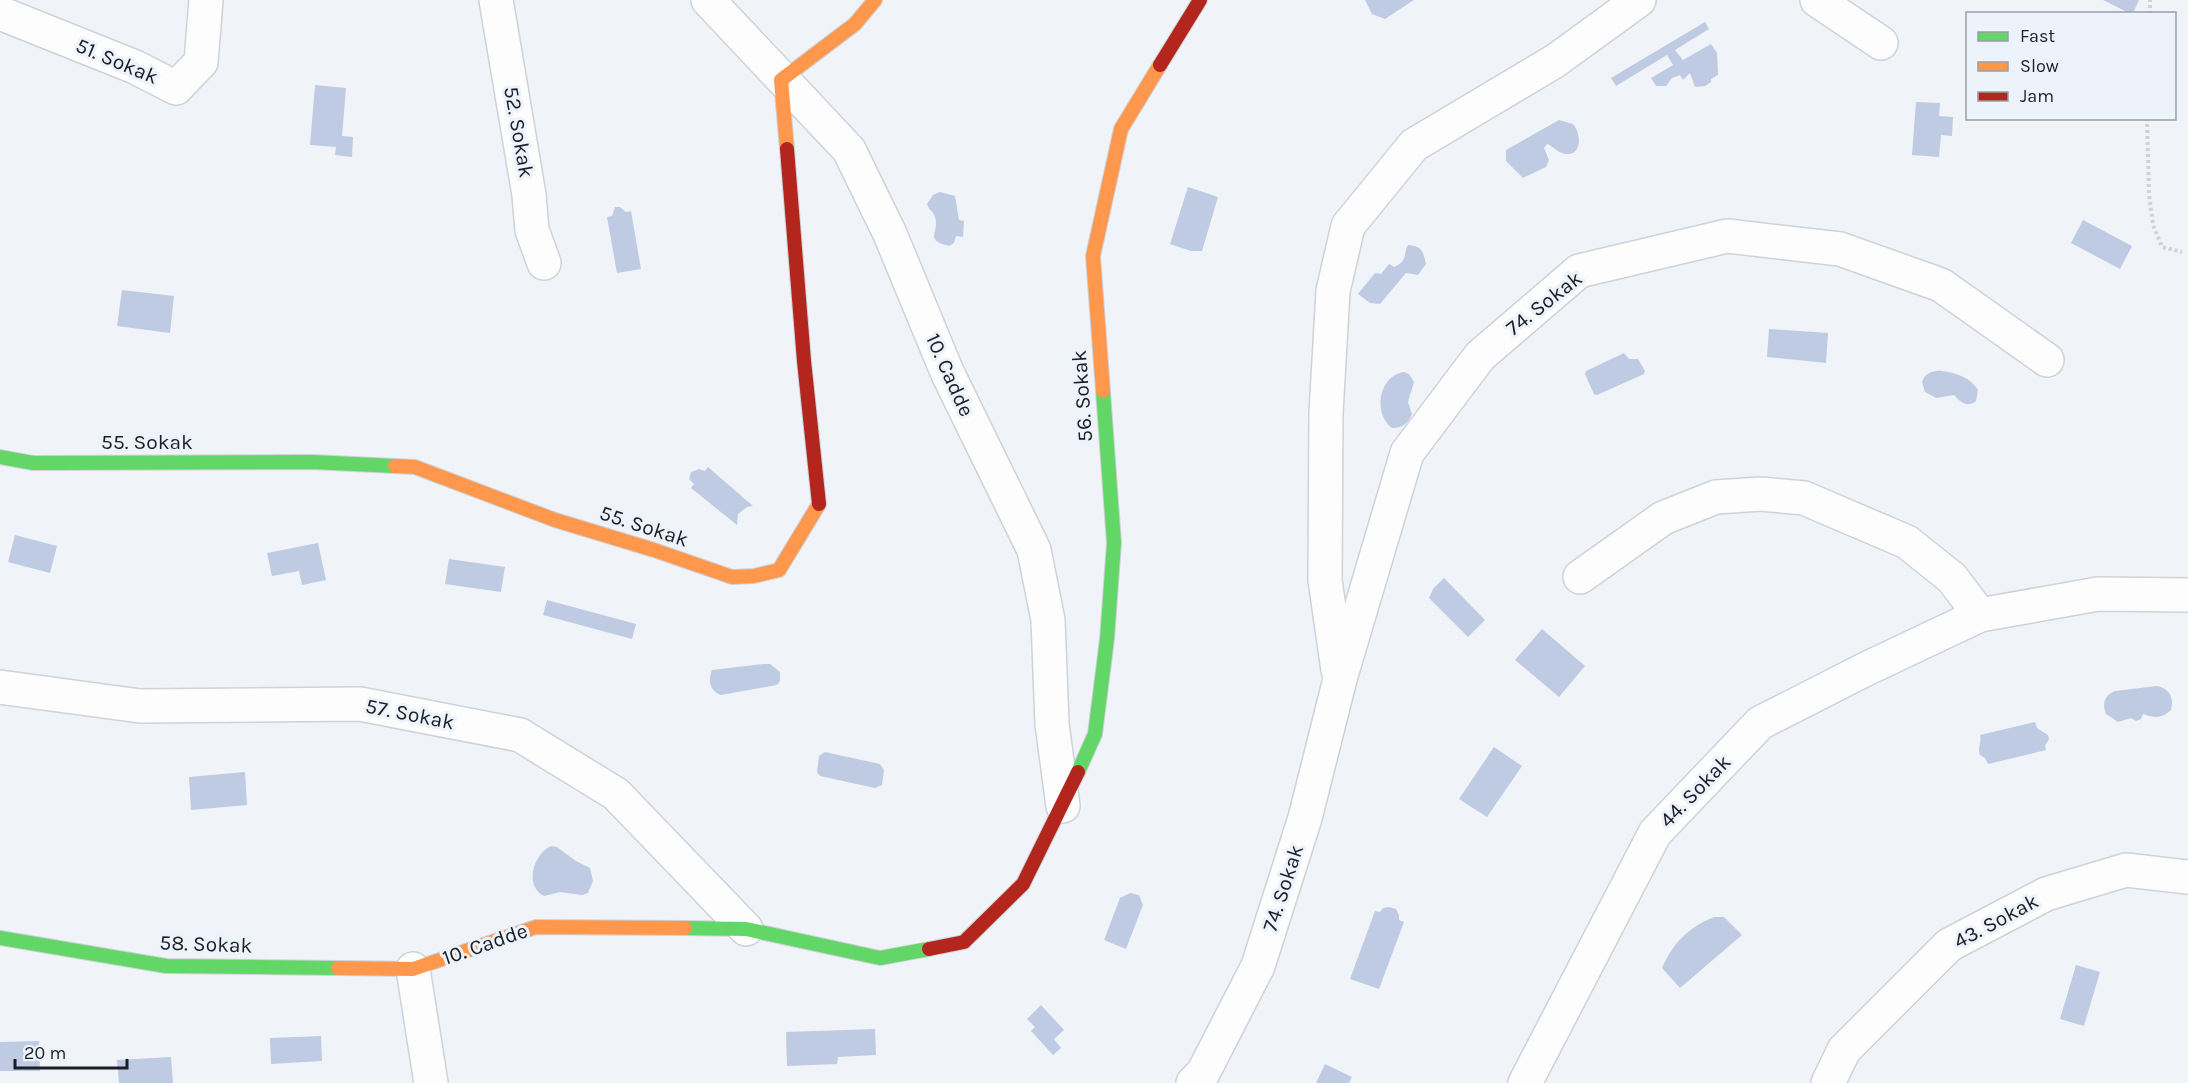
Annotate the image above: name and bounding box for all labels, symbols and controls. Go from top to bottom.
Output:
legend [1966,12,2176,120]
text: Fast [2020,25,2055,47]
street label: 51. Sokak [72,33,162,89]
text: Slow [2020,55,2059,77]
street label: 52. Sokak [499,85,539,180]
text: Jam [2020,85,2054,107]
street label: 74. Sokak [1501,266,1587,340]
street label: 10. Cadde [921,330,979,420]
street label: 56. Sokak [1067,349,1097,443]
street label: 55. Sokak [101,430,193,454]
street label: 55. Sokak [597,500,692,552]
street label: 57. Sokak [364,694,457,734]
street label: 44. Sokak [1655,750,1736,832]
street label: 74. Sokak [1258,841,1308,934]
street label: 43. Sokak [1950,889,2043,953]
street label: 10. Cadde [439,918,531,970]
street label: 58. Sokak [159,930,253,958]
scale bar [15,1032,128,1070]
text: 20 m [24,1042,66,1064]

